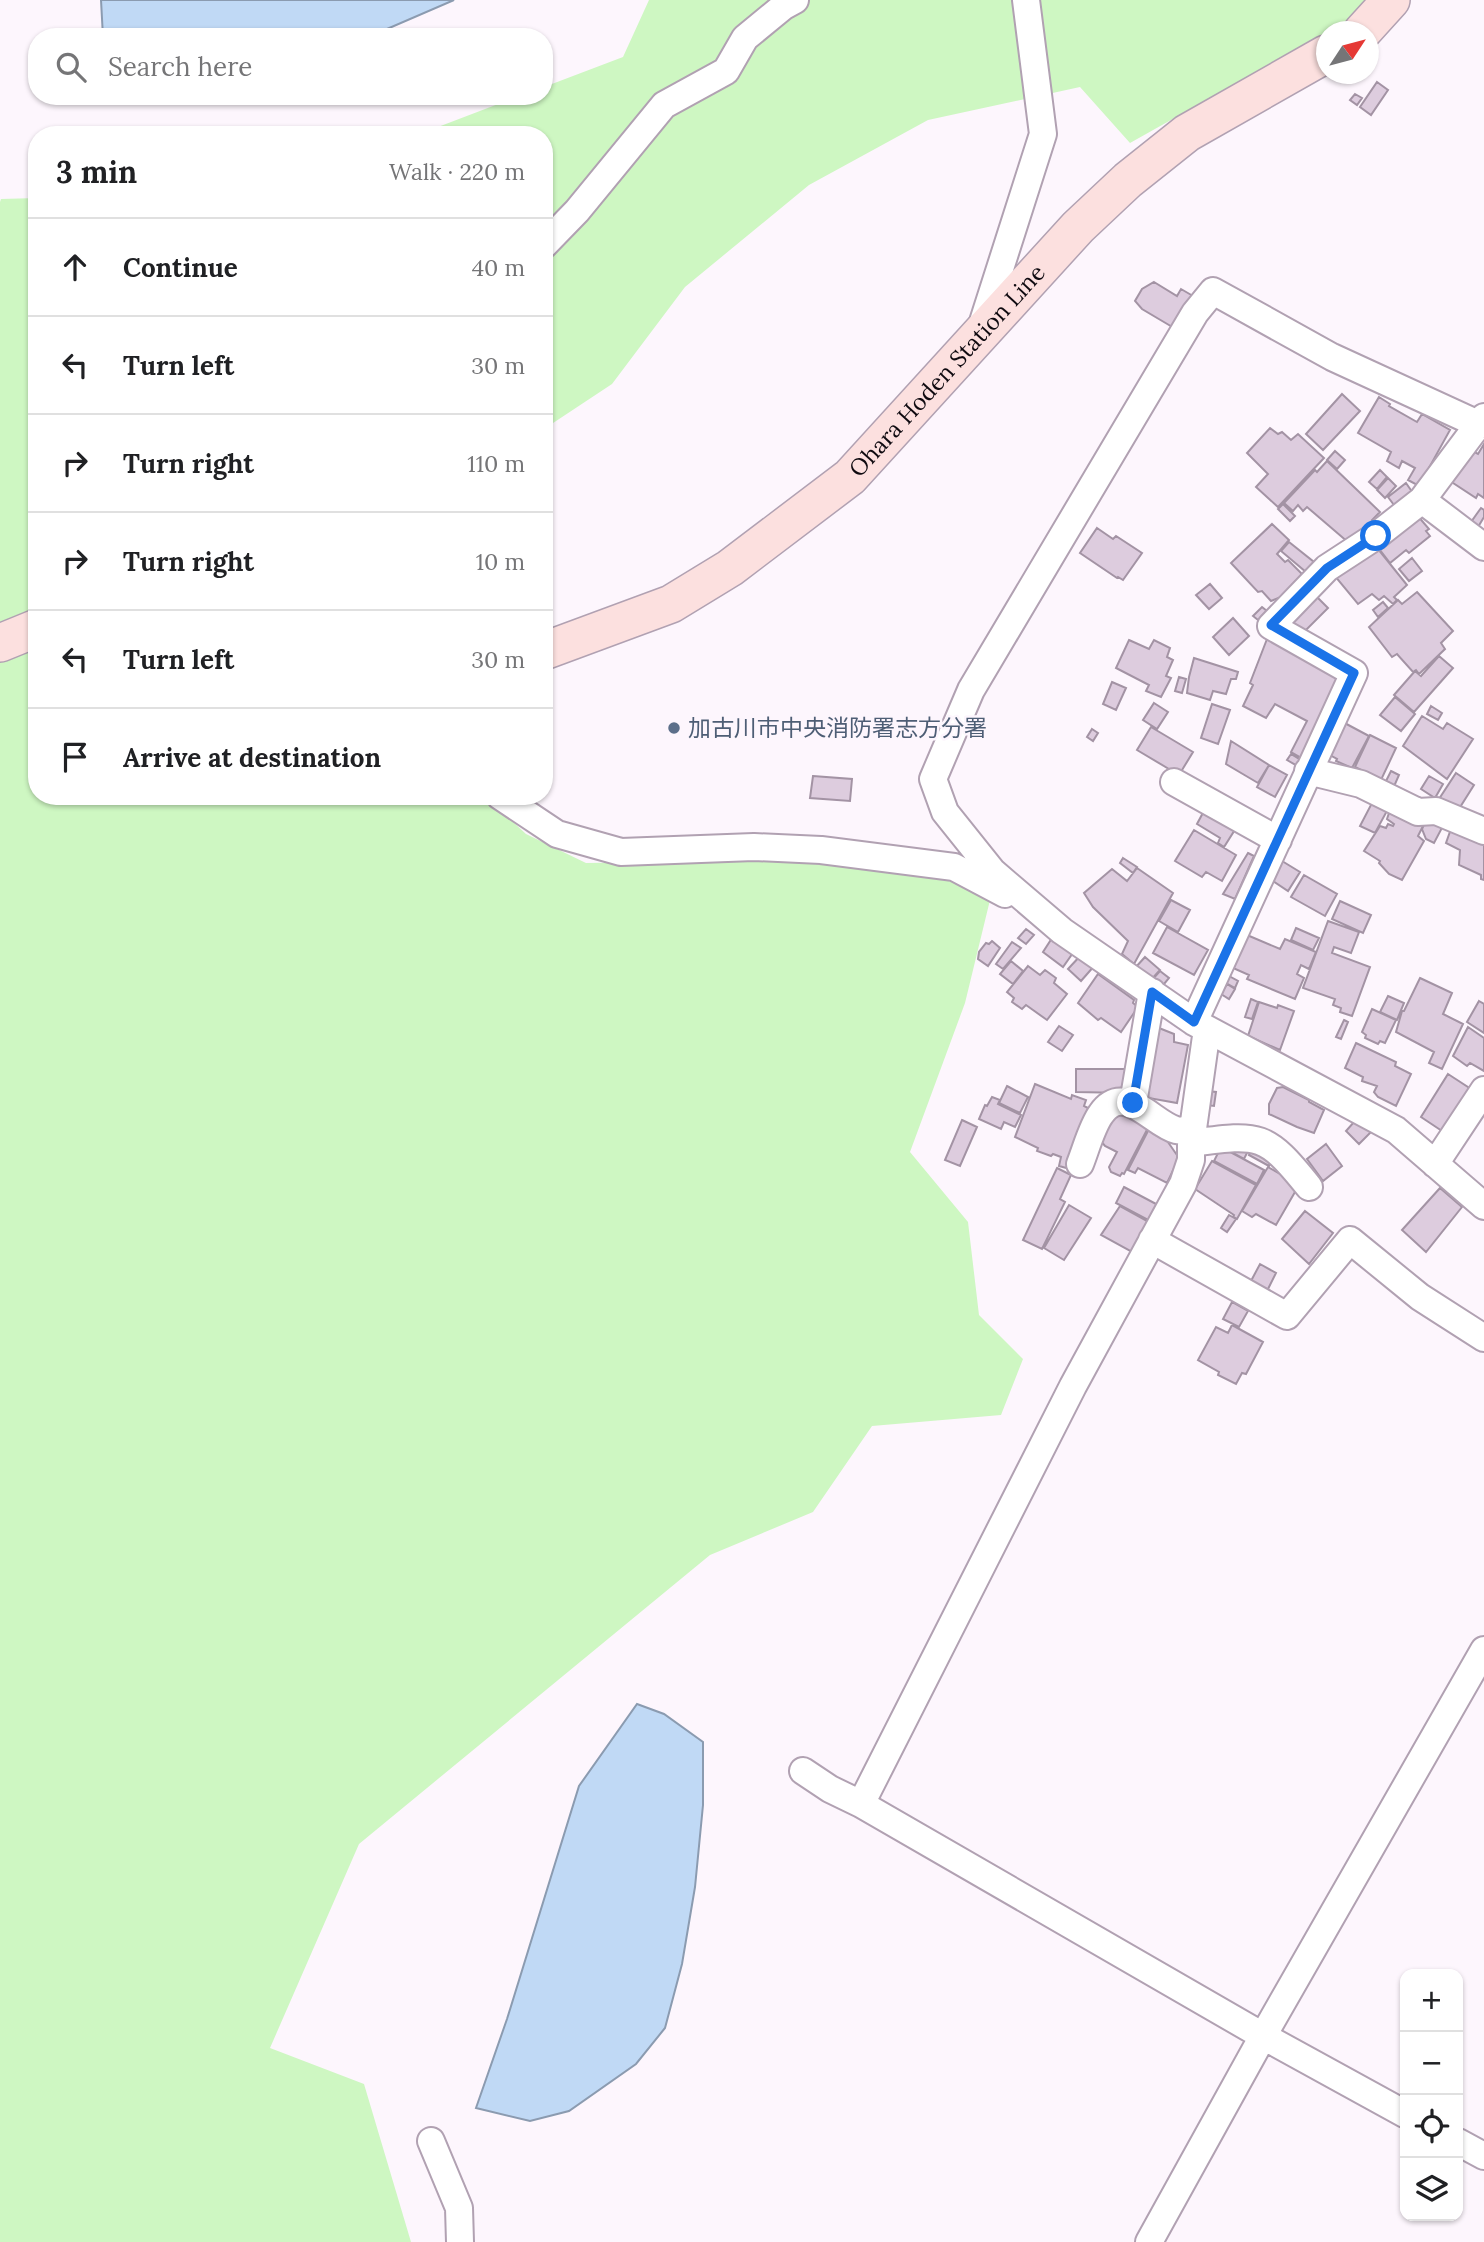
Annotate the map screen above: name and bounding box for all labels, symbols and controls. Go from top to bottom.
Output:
north arrow [1316,21,1379,84]
search box [28,28,553,105]
icon: search [52,48,90,86]
text: Search here [108,50,252,83]
text: 3 min [56,153,137,191]
text: Walk · 220 m [389,157,525,186]
icon: ahead [56,248,94,286]
text: Continue [123,251,238,284]
text: 40 m [472,253,525,282]
street label: Ohara Hoden Station Line [842,258,1051,483]
icon: left [56,346,94,384]
text: Turn left [123,349,234,382]
text: 30 m [471,351,525,380]
icon: right [56,444,94,482]
text: Turn right [123,447,254,480]
text: 110 m [467,449,525,478]
route start [1360,520,1391,551]
icon: right [56,542,94,580]
text: Turn right [123,545,254,578]
text: 10 m [476,547,525,576]
icon: left [56,640,94,678]
text: Turn left [123,643,234,676]
text: 30 m [471,645,525,674]
place label: 加古川市中央消防署志方分署 [688,713,987,742]
marker: 加古川市中央消防署志方分署 [666,720,682,736]
icon: arrive [56,738,94,776]
text: Arrive at destination [123,741,381,774]
route end [1117,1087,1148,1118]
map controls [1400,1969,1463,2221]
button: + [1400,1969,1463,2032]
button: − [1400,2032,1463,2095]
button: locate [1400,2095,1463,2158]
button: layers [1400,2158,1463,2221]

